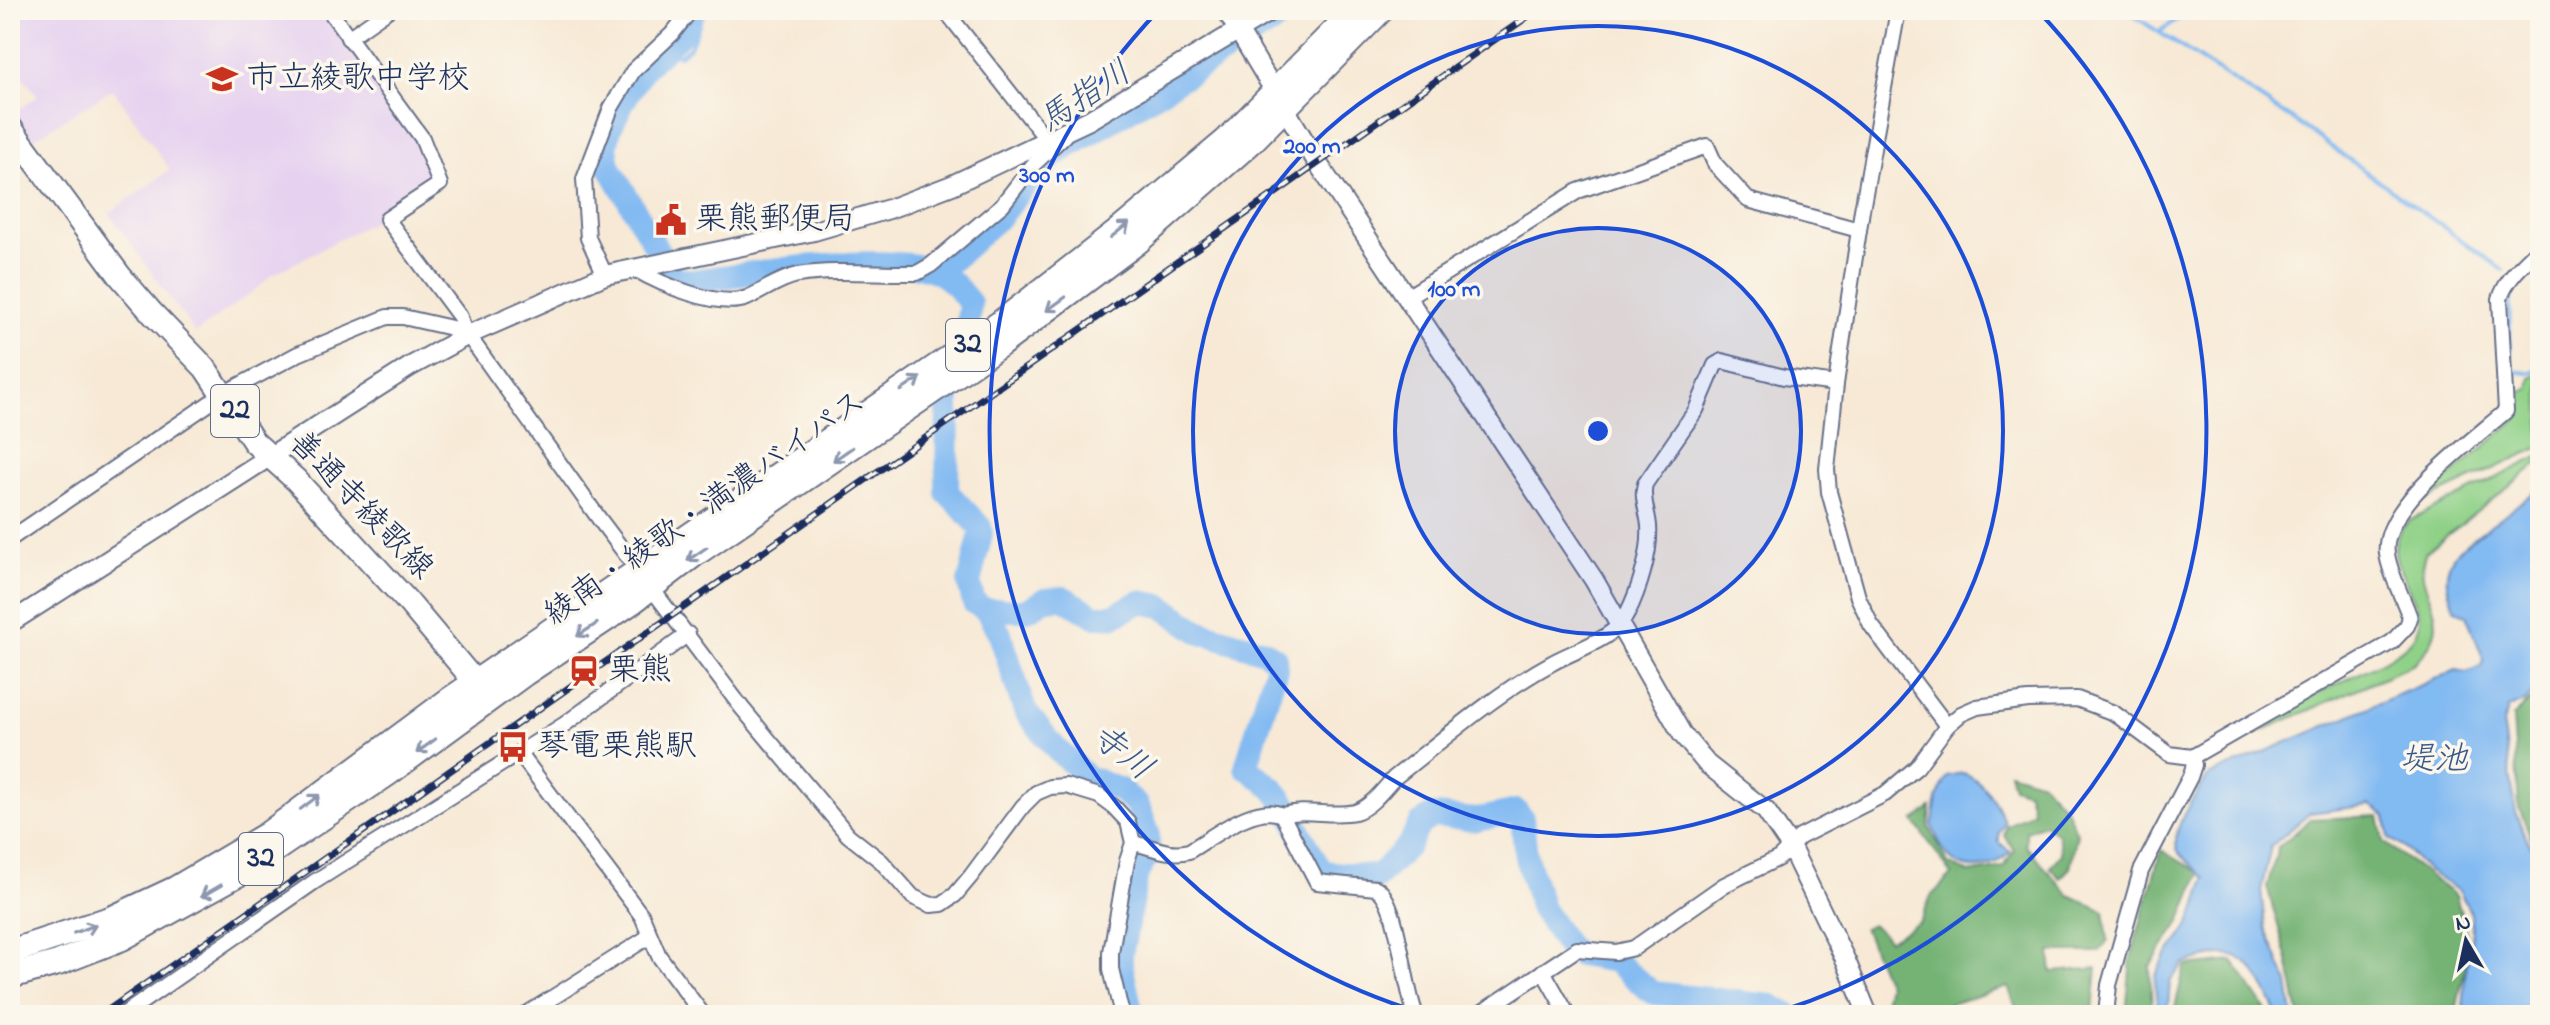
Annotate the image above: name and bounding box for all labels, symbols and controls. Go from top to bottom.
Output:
water label: 馬指川 [1030,49,1142,147]
place label: 市立綾歌中学校 [246,56,470,103]
school or university icon: 市立綾歌中学校 [205,62,239,96]
text: 200 m [1282,130,1341,165]
text: 300 m [1018,159,1075,194]
place label: 栗熊郵便局 [695,197,855,244]
public building icon: 栗熊郵便局 [654,203,688,237]
one-way arrow [1109,221,1130,239]
text: 100 m [1428,273,1481,308]
one-way arrow [1045,296,1067,313]
road number: 32 [946,319,990,371]
one-way arrow [899,376,922,392]
street label: 綾南・綾歌・満濃バイパス [535,380,877,638]
road number: 22 [211,385,259,437]
centre of rings [1584,417,1612,445]
street label: 善通寺綾歌線 [276,421,444,591]
one-way arrow [832,446,854,462]
one-way arrow [686,546,708,562]
one-way arrow [576,623,599,639]
place label: 栗熊 [608,648,672,695]
station icon: 栗熊 [567,654,601,688]
water label: 寺川 [1079,713,1163,795]
place label: 琴電栗熊駅 [537,724,697,771]
bus stop icon: 琴電栗熊駅 [496,730,530,764]
water label: 堤池 [2400,736,2469,786]
one-way arrow [416,737,438,754]
one-way arrow [299,794,321,811]
road number: 32 [239,833,283,885]
one-way arrow [200,883,223,899]
north arrow [2426,901,2506,981]
text: N [2453,907,2473,941]
one-way arrow [72,921,96,935]

